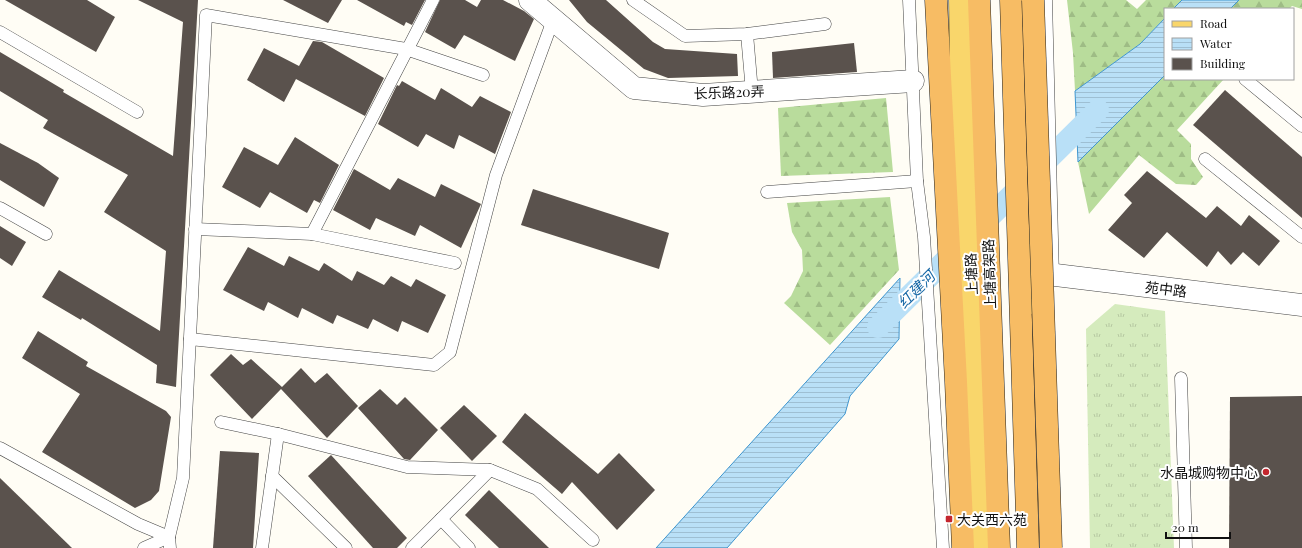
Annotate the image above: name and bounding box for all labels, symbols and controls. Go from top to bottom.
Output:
legend [1164,8,1294,80]
text: Road [1200,15,1227,31]
text: Water [1199,35,1233,51]
text: Building [1200,55,1246,71]
street label: 长乐路20弄 [693,81,765,103]
street label: 上塘高架路 [978,239,1000,309]
street label: 上塘路 [960,253,982,295]
water label: 红建河 [893,264,941,312]
street label: 苑中路 [1144,277,1188,301]
place label: 水晶城购物中心 [1160,463,1258,482]
marker: 水晶城购物中心 [1261,467,1271,477]
place label: 大关西六苑 [957,510,1027,529]
marker: 大关西六苑 [944,514,954,524]
scale bar [1166,514,1230,540]
text: 20 m [1172,519,1199,535]

